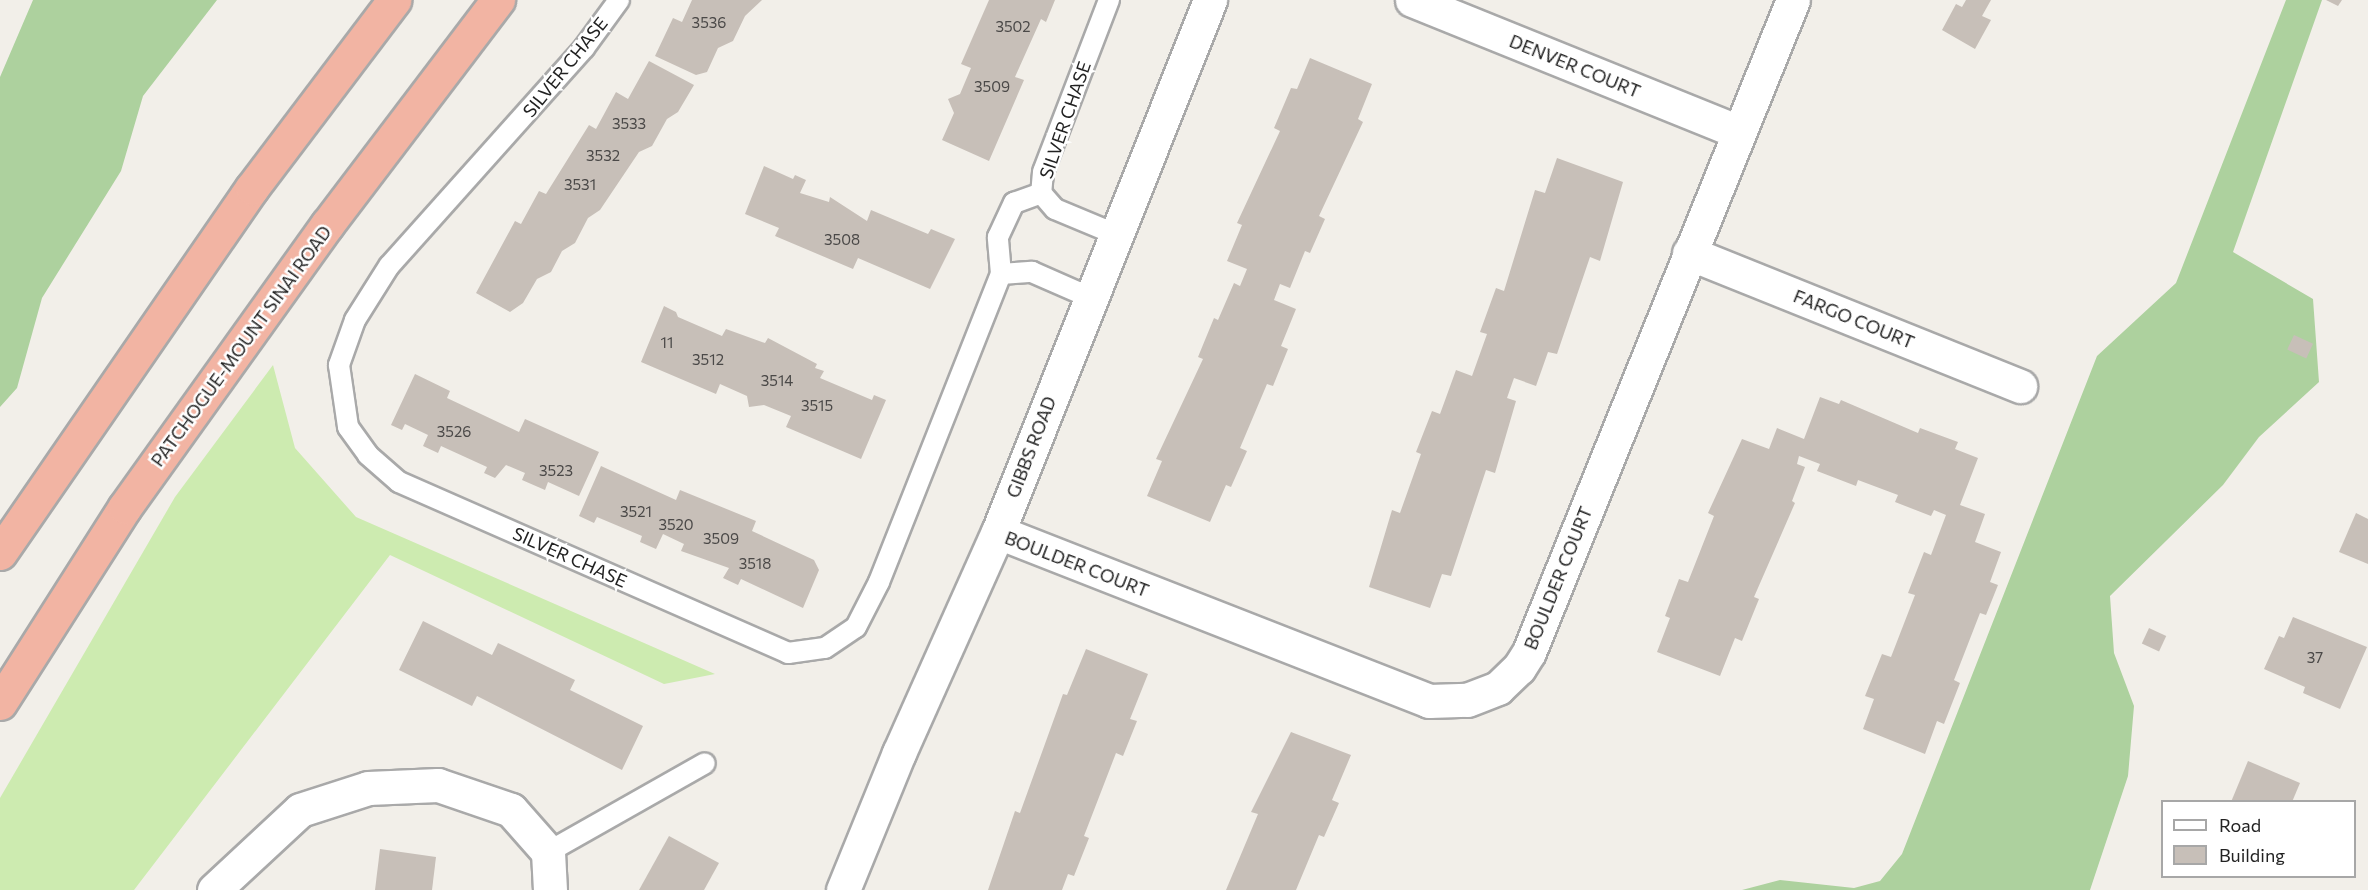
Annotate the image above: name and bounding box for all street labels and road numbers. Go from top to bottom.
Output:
street label: SILVER CHASE [518,13,612,121]
street label: DENVER COURT [1506,30,1644,102]
street label: SILVER CHASE [1035,59,1095,181]
street label: PATCHOGUE-MOUNT SINAI ROAD [146,221,336,471]
street label: FARGO COURT [1790,285,1918,353]
street label: GIBBS ROAD [1002,393,1060,501]
street label: BOULDER COURT [1519,503,1597,653]
street label: SILVER CHASE [510,522,630,592]
street label: BOULDER COURT [1002,527,1152,601]

